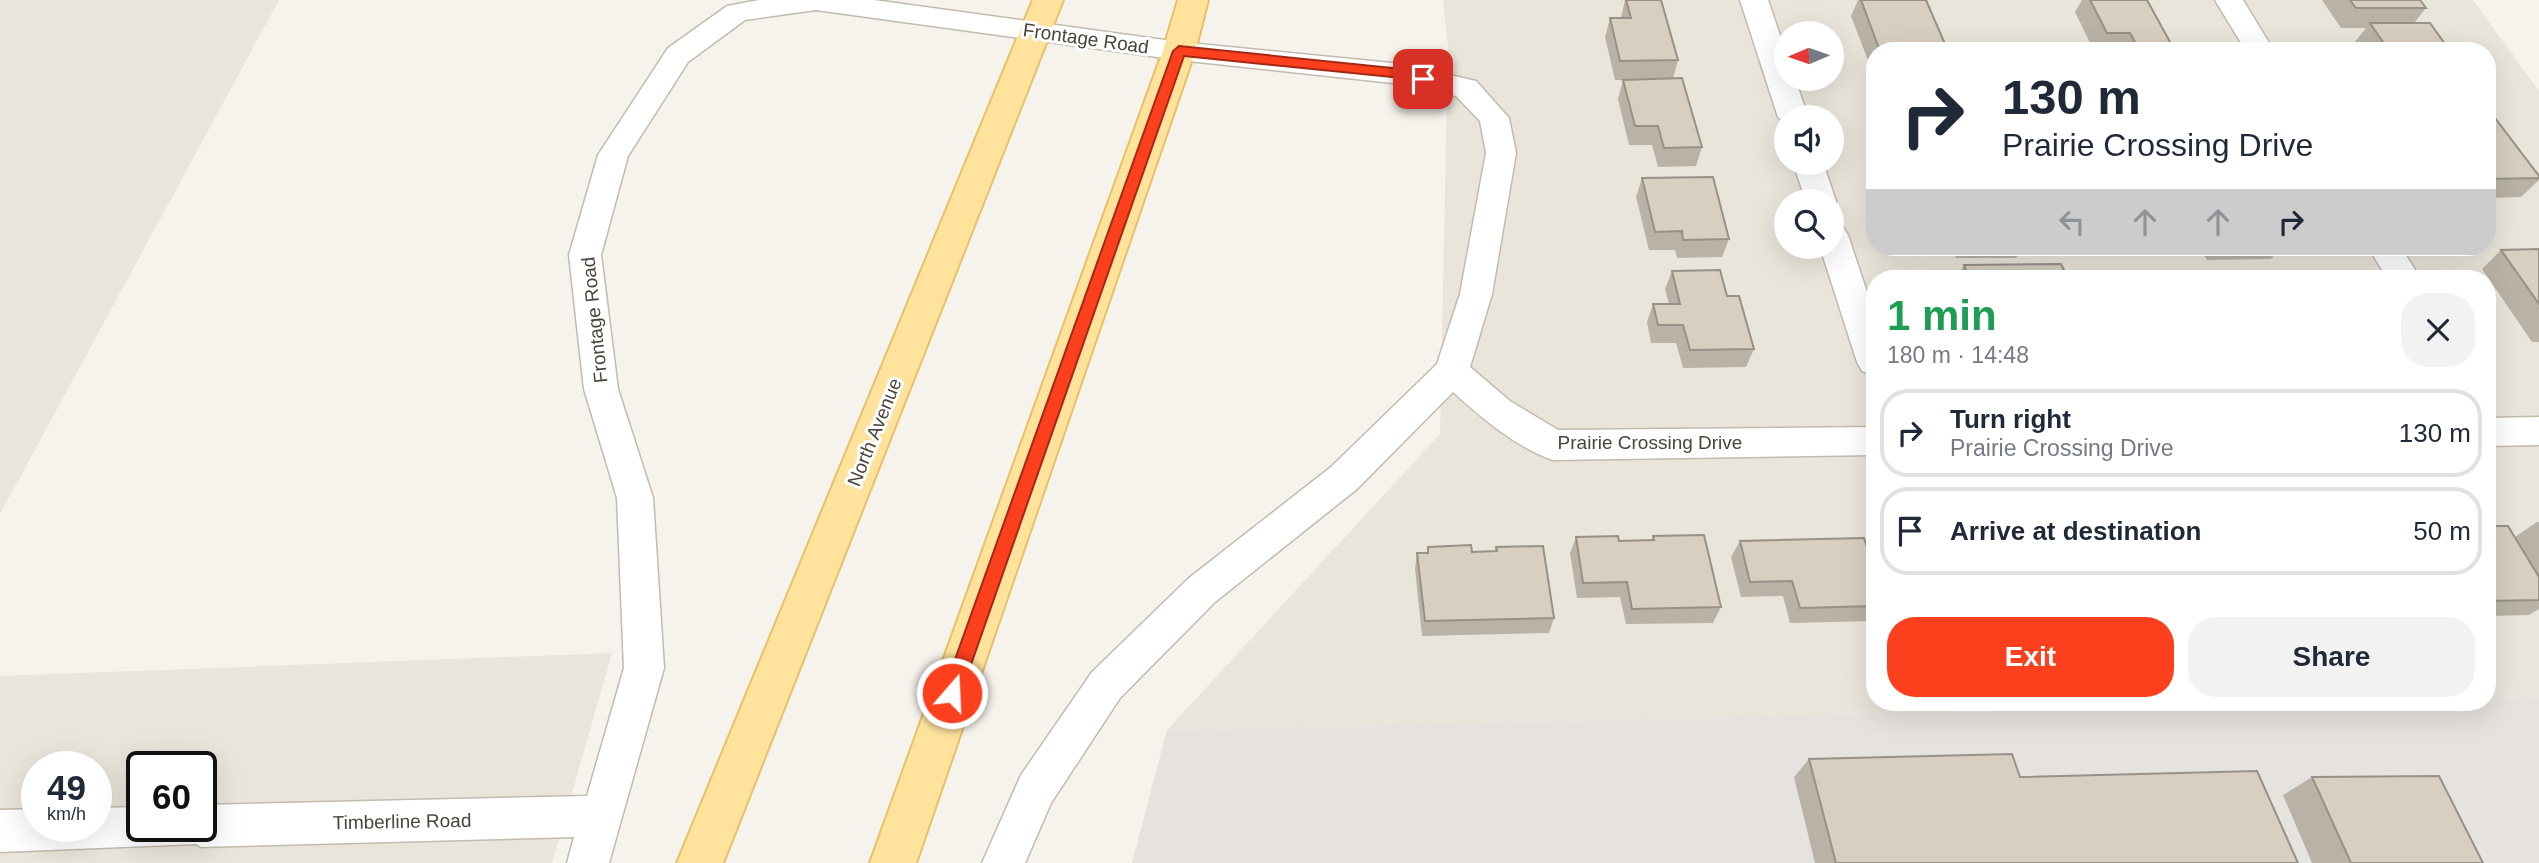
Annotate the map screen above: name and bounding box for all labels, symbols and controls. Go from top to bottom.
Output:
street label: Frontage Road [1022,19,1150,58]
north arrow [1774,21,1844,91]
map controls [1774,21,1844,259]
pin [1393,49,1453,109]
icon: arrive [1404,60,1442,98]
icon: right [1887,70,1978,161]
text: 130 m [2002,70,2141,124]
button: sound [1774,105,1844,175]
text: Prairie Crossing Drive [2002,127,2313,163]
button: search [1774,189,1844,259]
icon: left [2053,203,2091,241]
icon: ahead [2126,203,2164,241]
icon: ahead [2199,203,2237,241]
icon: right [2272,203,2310,241]
street label: Frontage Road [577,256,612,384]
text: 1 min [1887,292,1997,339]
button: close [2401,293,2475,367]
text: 180 m · 14:48 [1887,342,2029,368]
street label: North Avenue [843,375,906,489]
text: Turn right [1950,404,2071,434]
icon: right [1891,414,1929,452]
text: 130 m [2399,418,2471,448]
street label: Prairie Crossing Drive [1558,432,1742,453]
text: Prairie Crossing Drive [1950,435,2174,461]
icon: arrive [1891,512,1929,550]
text: Arrive at destination [1950,516,2201,546]
text: 50 m [2413,516,2471,546]
button: Exit [1887,617,2174,697]
button: Share [2188,617,2475,697]
position arrow [915,656,989,730]
speed limit sign: 60 [126,751,217,842]
text: 49 [47,768,86,807]
text: km/h [47,804,86,824]
street label: Timberline Road [332,810,472,833]

